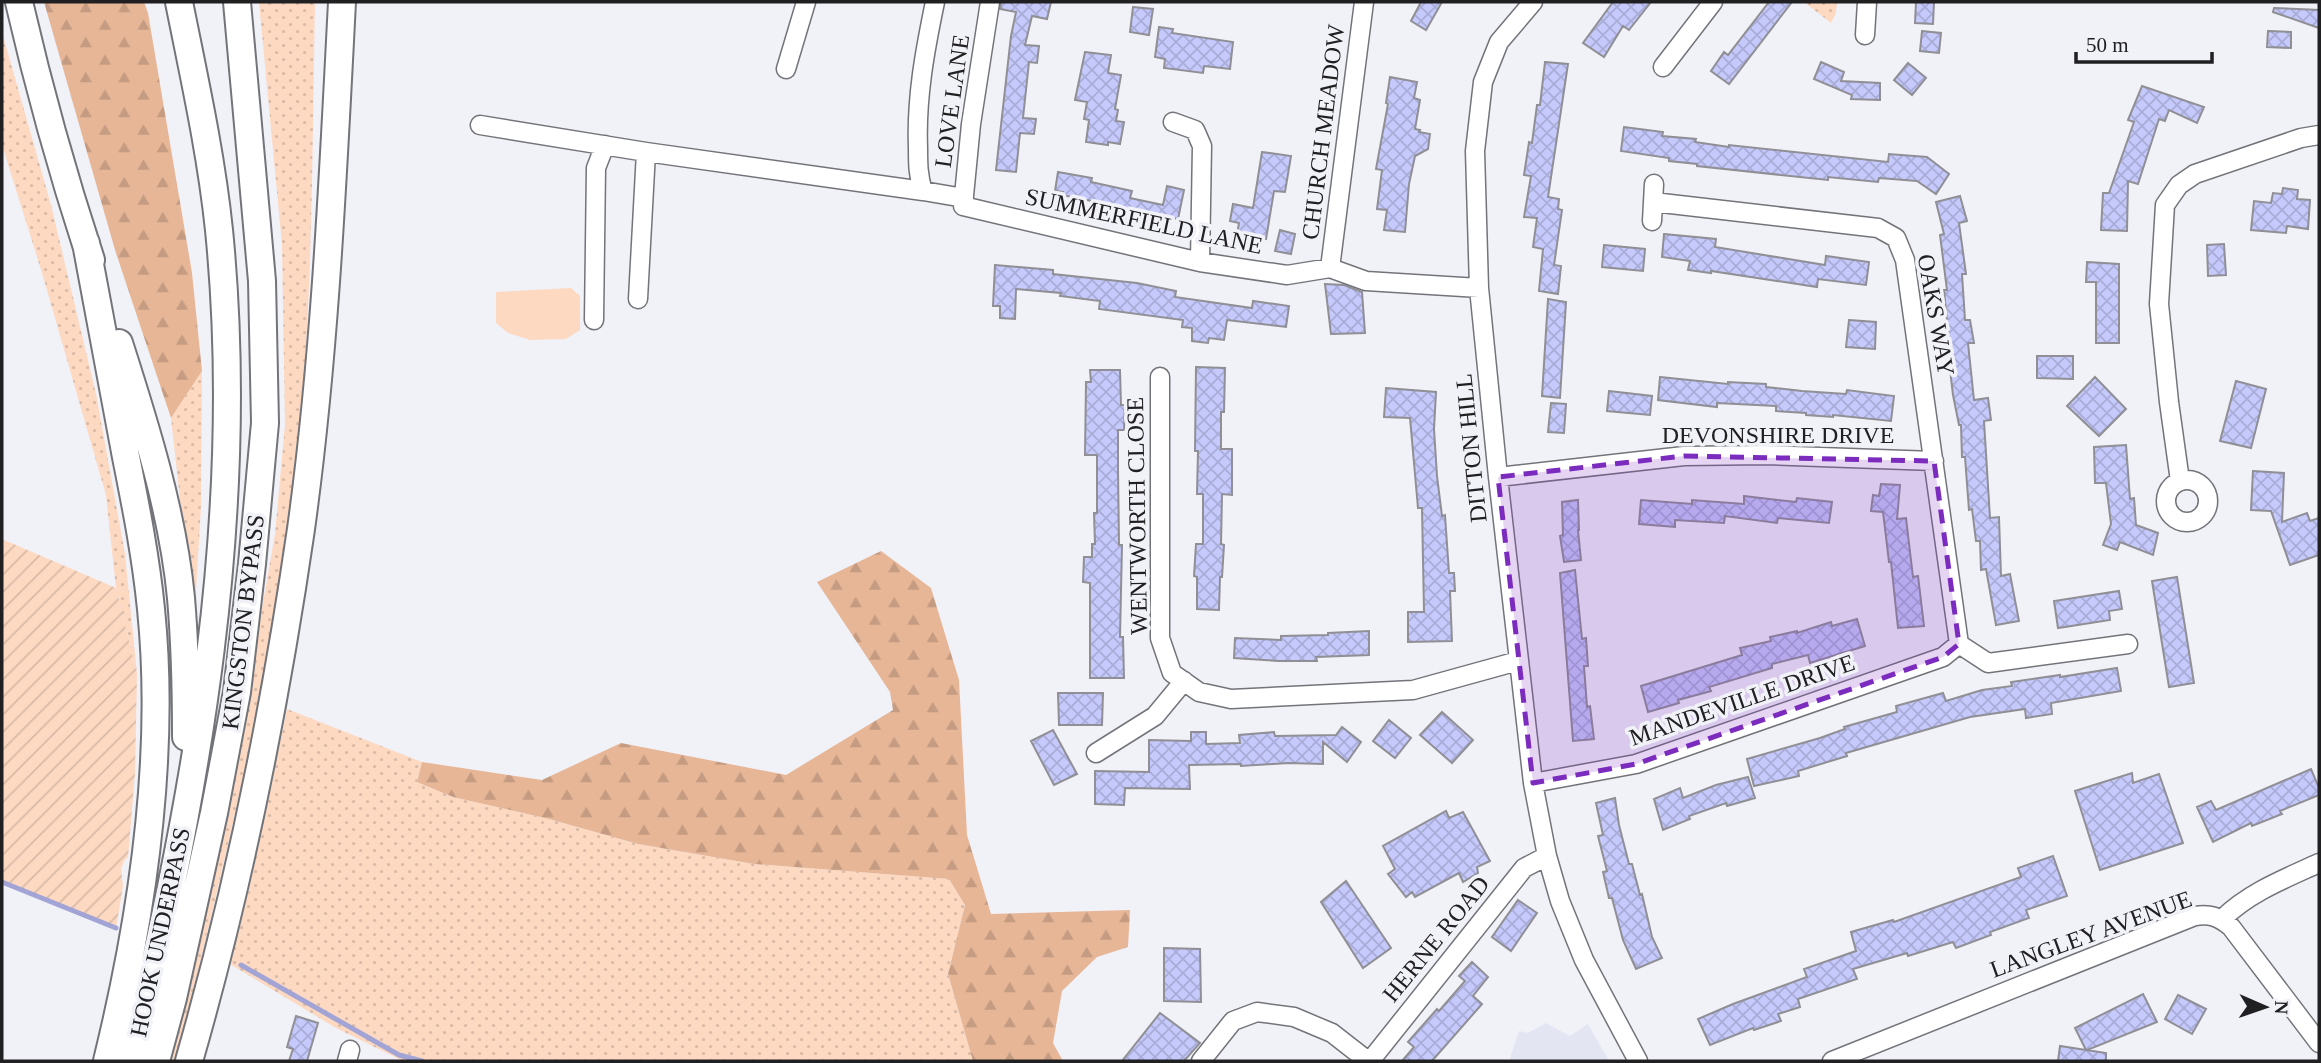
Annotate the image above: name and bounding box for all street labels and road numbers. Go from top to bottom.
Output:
street label: CHURCH MEADOW [1297,23,1349,241]
street label: LOVE LANE [930,33,974,169]
street label: SUMMERFIELD LANE [1023,183,1265,259]
street label: OAKS WAY [1912,252,1960,378]
street label: DITTON HILL [1450,372,1492,524]
street label: WENTWORTH CLOSE [1122,397,1152,635]
street label: DEVONSHIRE DRIVE [1662,422,1894,448]
street label: KINGSTON BYPASS [217,513,269,731]
street label: MANDEVILLE DRIVE [1626,649,1858,751]
street label: HOOK UNDERPASS [125,825,195,1039]
street label: HERNE ROAD [1377,871,1495,1007]
street label: LANGLEY AVENUE [1987,885,2195,983]

